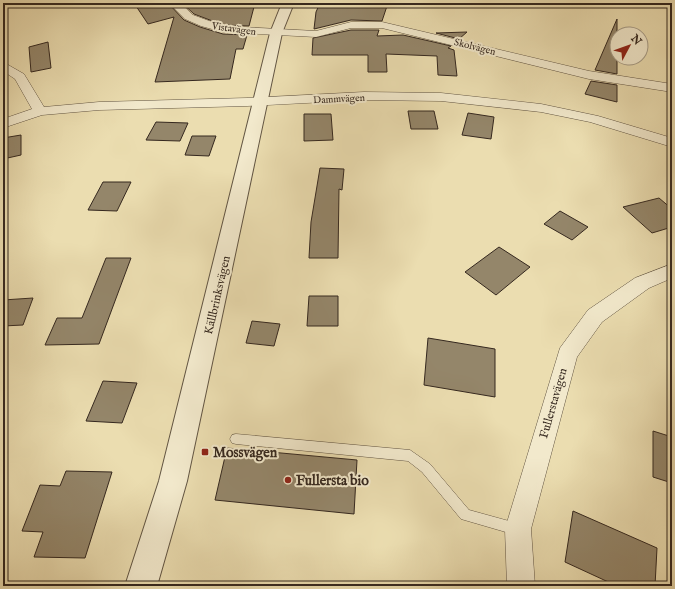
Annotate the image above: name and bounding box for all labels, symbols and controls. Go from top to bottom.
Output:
street label: Vistavägen [210,20,257,39]
north arrow [609,26,649,66]
text: N [627,31,645,49]
street label: Skolvägen [452,36,497,59]
street label: Dammvägen [313,92,366,107]
street label: Källbrinksvägen [201,254,234,336]
street label: Fullerstavägen [536,366,571,440]
place label: Mossvägen [213,444,278,462]
marker: Mossvägen [200,447,210,457]
place label: Fullersta bio [296,472,369,490]
marker: Fullersta bio [283,475,293,485]

